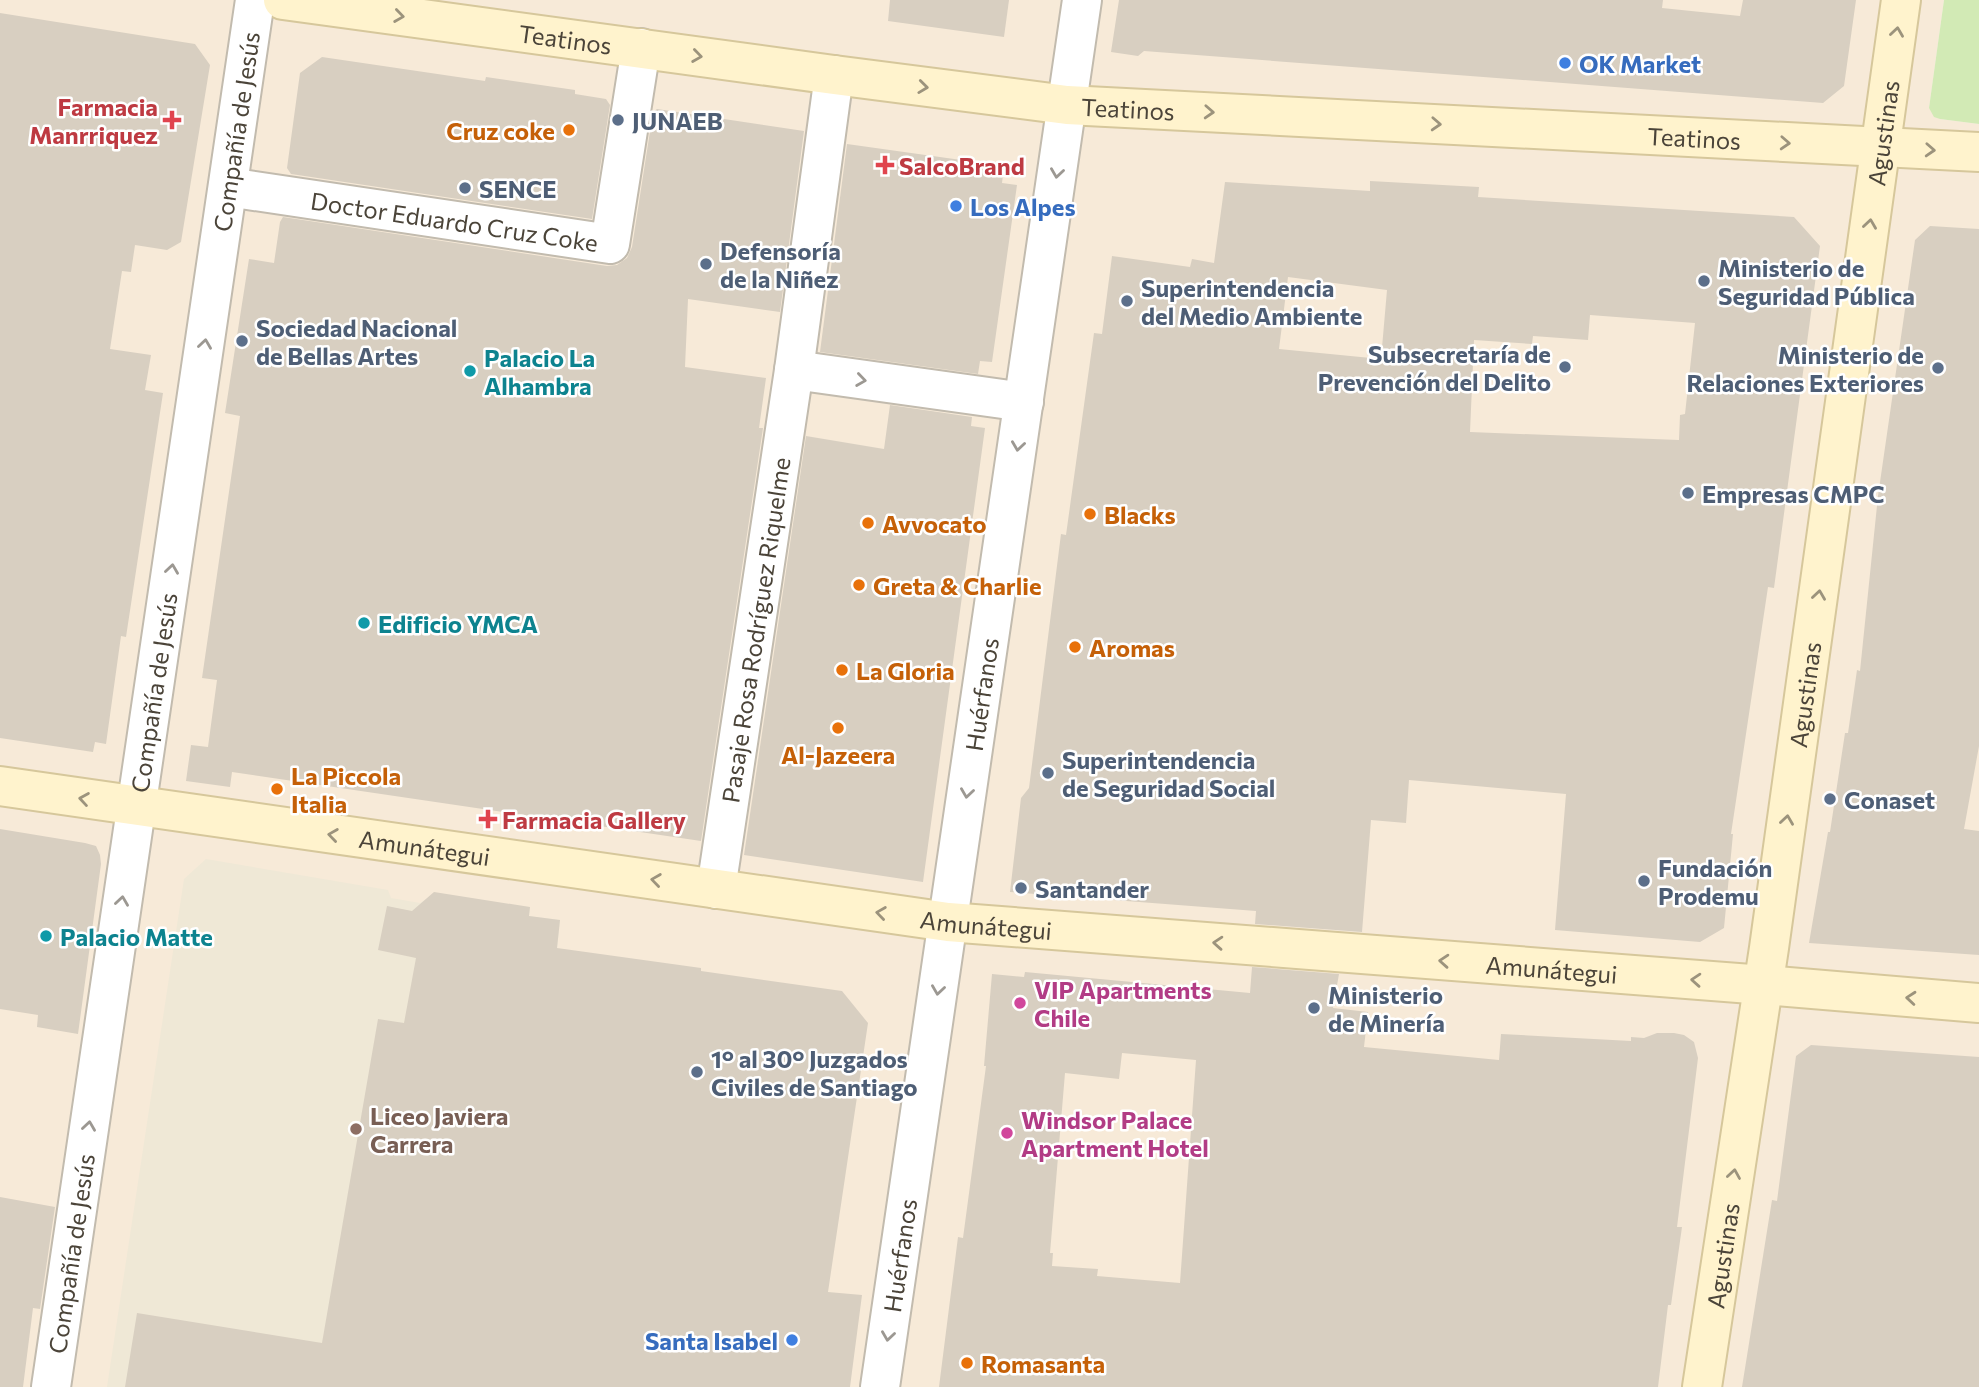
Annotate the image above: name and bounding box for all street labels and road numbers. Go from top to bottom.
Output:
street label: Teatinos [517,18,614,59]
street label: Compañía de Jesús [207,30,265,233]
street label: Agustinas [1861,78,1904,188]
street label: Teatinos [1080,91,1175,125]
street label: Teatinos [1647,120,1742,154]
street label: Doctor Eduardo Cruz Coke [309,185,600,257]
street label: Pasaje Rosa Rodríguez Riquelme [715,455,795,805]
street label: Compañía de Jesús [124,591,182,794]
street label: Huérfanos [958,636,1003,753]
street label: Agustinas [1783,640,1826,749]
street label: Amunátegui [357,823,492,871]
street label: Amunátegui [918,904,1053,944]
street label: Amunátegui [1485,949,1618,988]
street label: Compañía de Jesús [42,1152,100,1355]
street label: Huérfanos [877,1197,922,1314]
street label: Agustinas [1700,1201,1744,1310]

